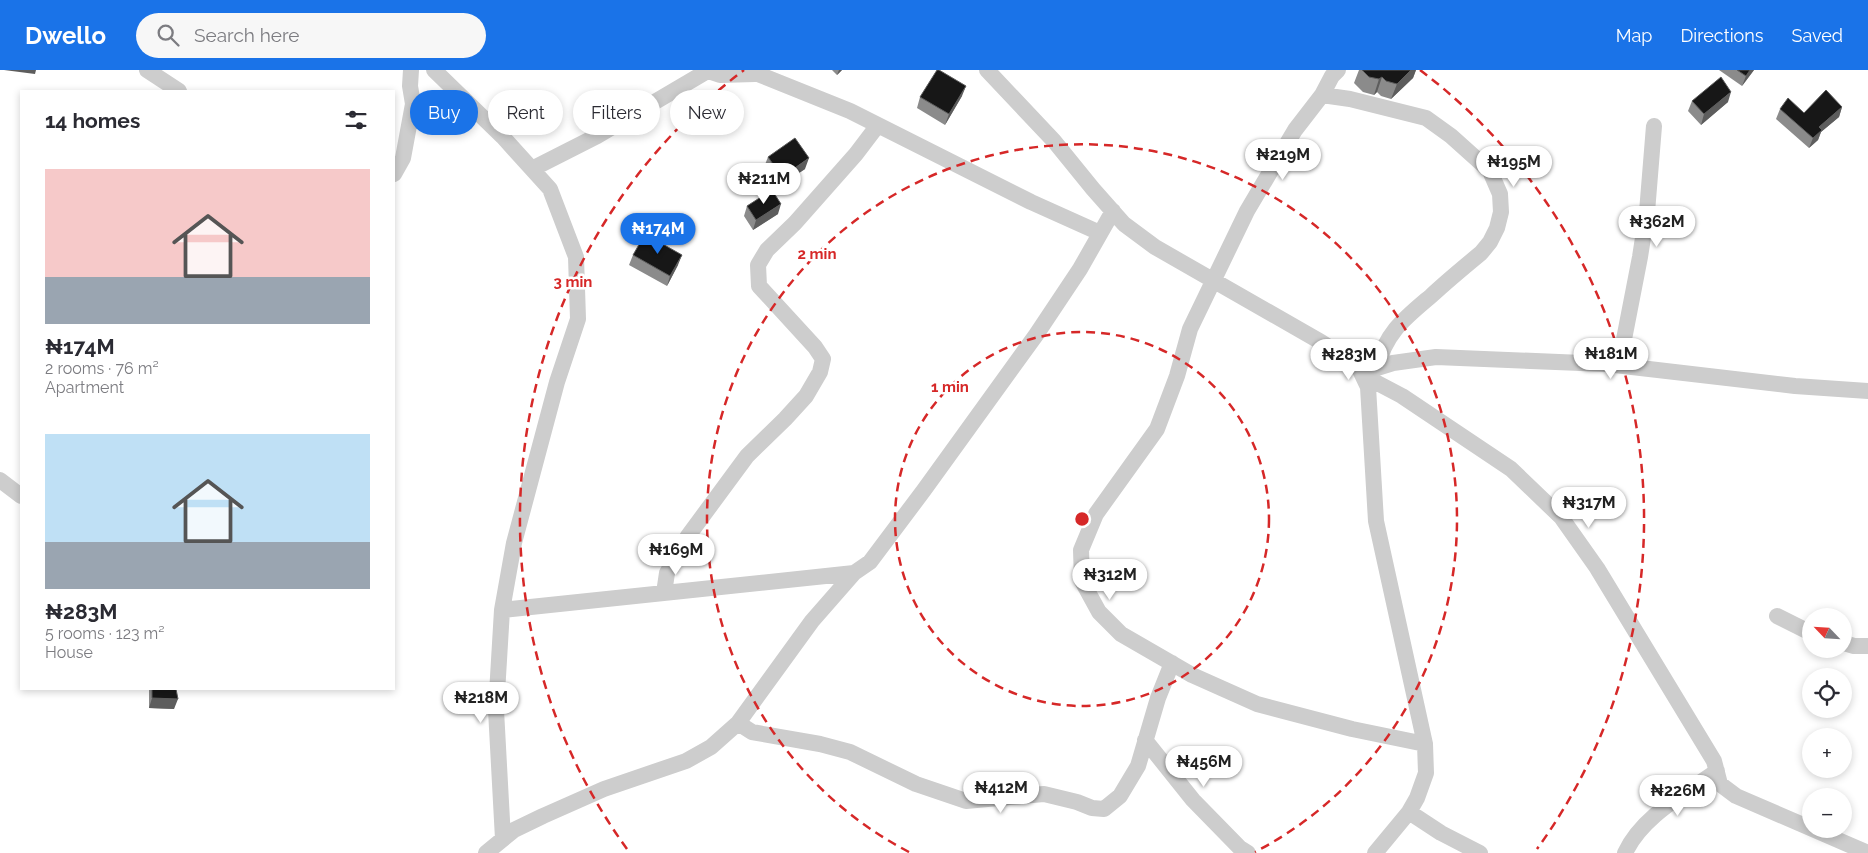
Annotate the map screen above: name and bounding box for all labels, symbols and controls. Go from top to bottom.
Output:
search box [136,13,486,58]
text: Dwello [25,21,106,50]
icon: search [154,21,182,49]
text: Search here [194,24,300,46]
text: Map [1616,25,1652,46]
text: Directions [1680,25,1764,46]
text: Saved [1792,25,1843,46]
chip: Buy [410,90,478,135]
chip: Rent [488,90,563,135]
chip: Filters [573,90,660,135]
chip: New [670,90,744,135]
icon: filters [342,106,370,134]
text: 14 homes [45,108,140,133]
pin: ₦219M [1248,138,1318,181]
text: ₦219M [1256,145,1310,164]
pin: ₦195M [1479,146,1549,188]
text: ₦195M [1487,152,1541,171]
pin: ₦211M [729,162,799,205]
text: ₦211M [738,169,790,188]
icon: home [163,201,253,291]
pin: ₦362M [1622,206,1692,248]
pin: ₦174M [623,212,693,255]
text: ₦362M [1629,212,1685,231]
text: ₦174M [631,219,685,238]
text: 2 min [798,245,836,263]
text: 3 min [554,273,592,291]
text: ₦174M [45,334,115,359]
pin: ₦283M [1314,338,1384,381]
pin: ₦181M [1576,338,1646,380]
text: ₦181M [1584,344,1638,363]
text: ₦283M [1321,345,1377,364]
text: 2 rooms · 76 m² [45,359,159,378]
text: Apartment [45,378,124,397]
text: 1 min [931,378,969,396]
icon: home [163,466,253,556]
pin: ₦317M [1554,486,1624,529]
text: ₦317M [1562,493,1616,512]
centre of rings [1073,510,1091,528]
pin: ₦169M [641,534,711,576]
text: ₦169M [649,540,703,559]
pin: ₦312M [1075,558,1145,601]
text: ₦312M [1083,565,1137,584]
text: ₦283M [45,599,118,624]
north arrow [1802,608,1852,658]
map controls [1802,608,1852,838]
text: 5 rooms · 123 m² [45,624,165,643]
text: House [45,643,93,662]
button: locate [1802,668,1852,718]
pin: ₦218M [446,682,516,724]
text: ₦218M [454,688,508,707]
button: + [1802,728,1852,778]
pin: ₦456M [1169,746,1239,788]
text: ₦456M [1176,752,1232,771]
pin: ₦412M [966,772,1036,814]
pin: ₦226M [1643,774,1713,817]
text: ₦412M [974,778,1028,797]
text: ₦226M [1650,781,1706,800]
button: − [1802,788,1852,838]

